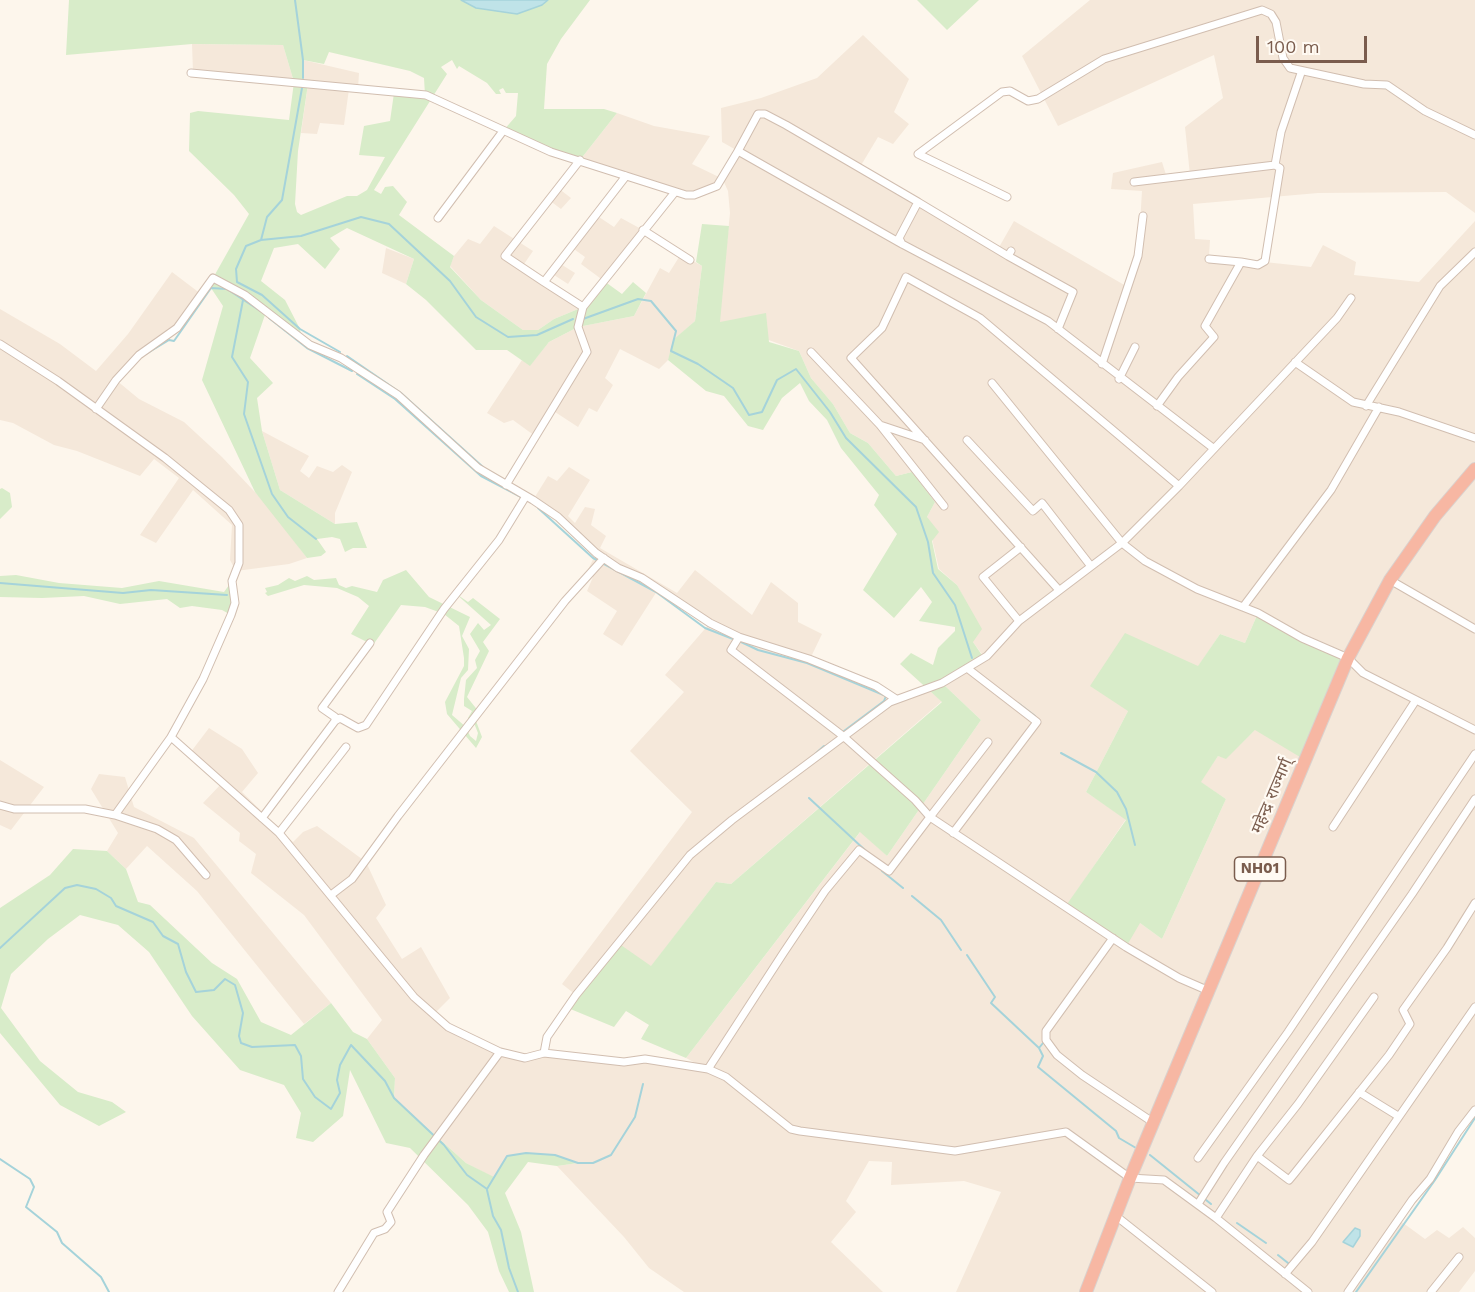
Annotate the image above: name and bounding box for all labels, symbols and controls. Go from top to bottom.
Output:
scale bar [1259,24,1370,62]
text: 100 m [1267,36,1320,57]
street label: महेन्द्र राज्मार्ग् [1248,756,1296,836]
road number: NH01 [1234,857,1286,881]

